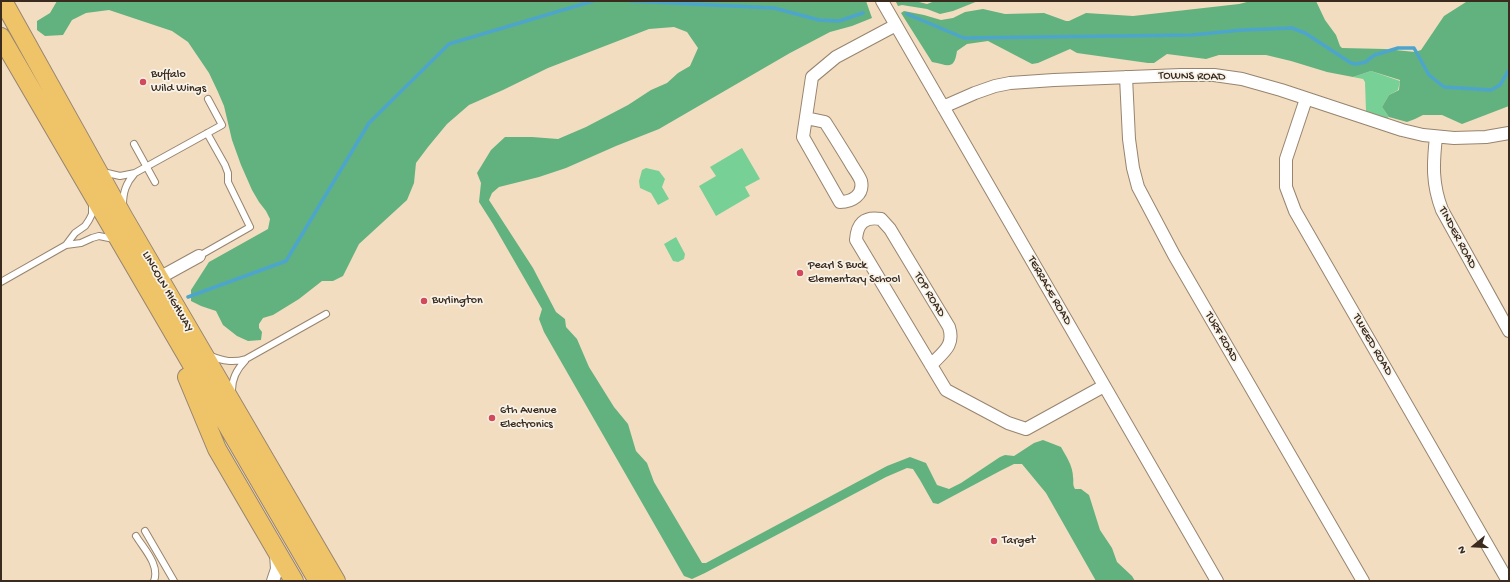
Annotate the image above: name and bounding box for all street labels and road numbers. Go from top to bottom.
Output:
street label: TOWNS ROAD [1159,69,1225,85]
street label: TINDER ROAD [1435,205,1479,271]
street label: LINCOLN HIGHWAY [138,249,196,335]
street label: TERRACE ROAD [1024,254,1074,328]
street label: TOP ROAD [910,270,948,320]
street label: TURF ROAD [1201,309,1241,365]
street label: TWEED ROAD [1349,312,1395,378]

